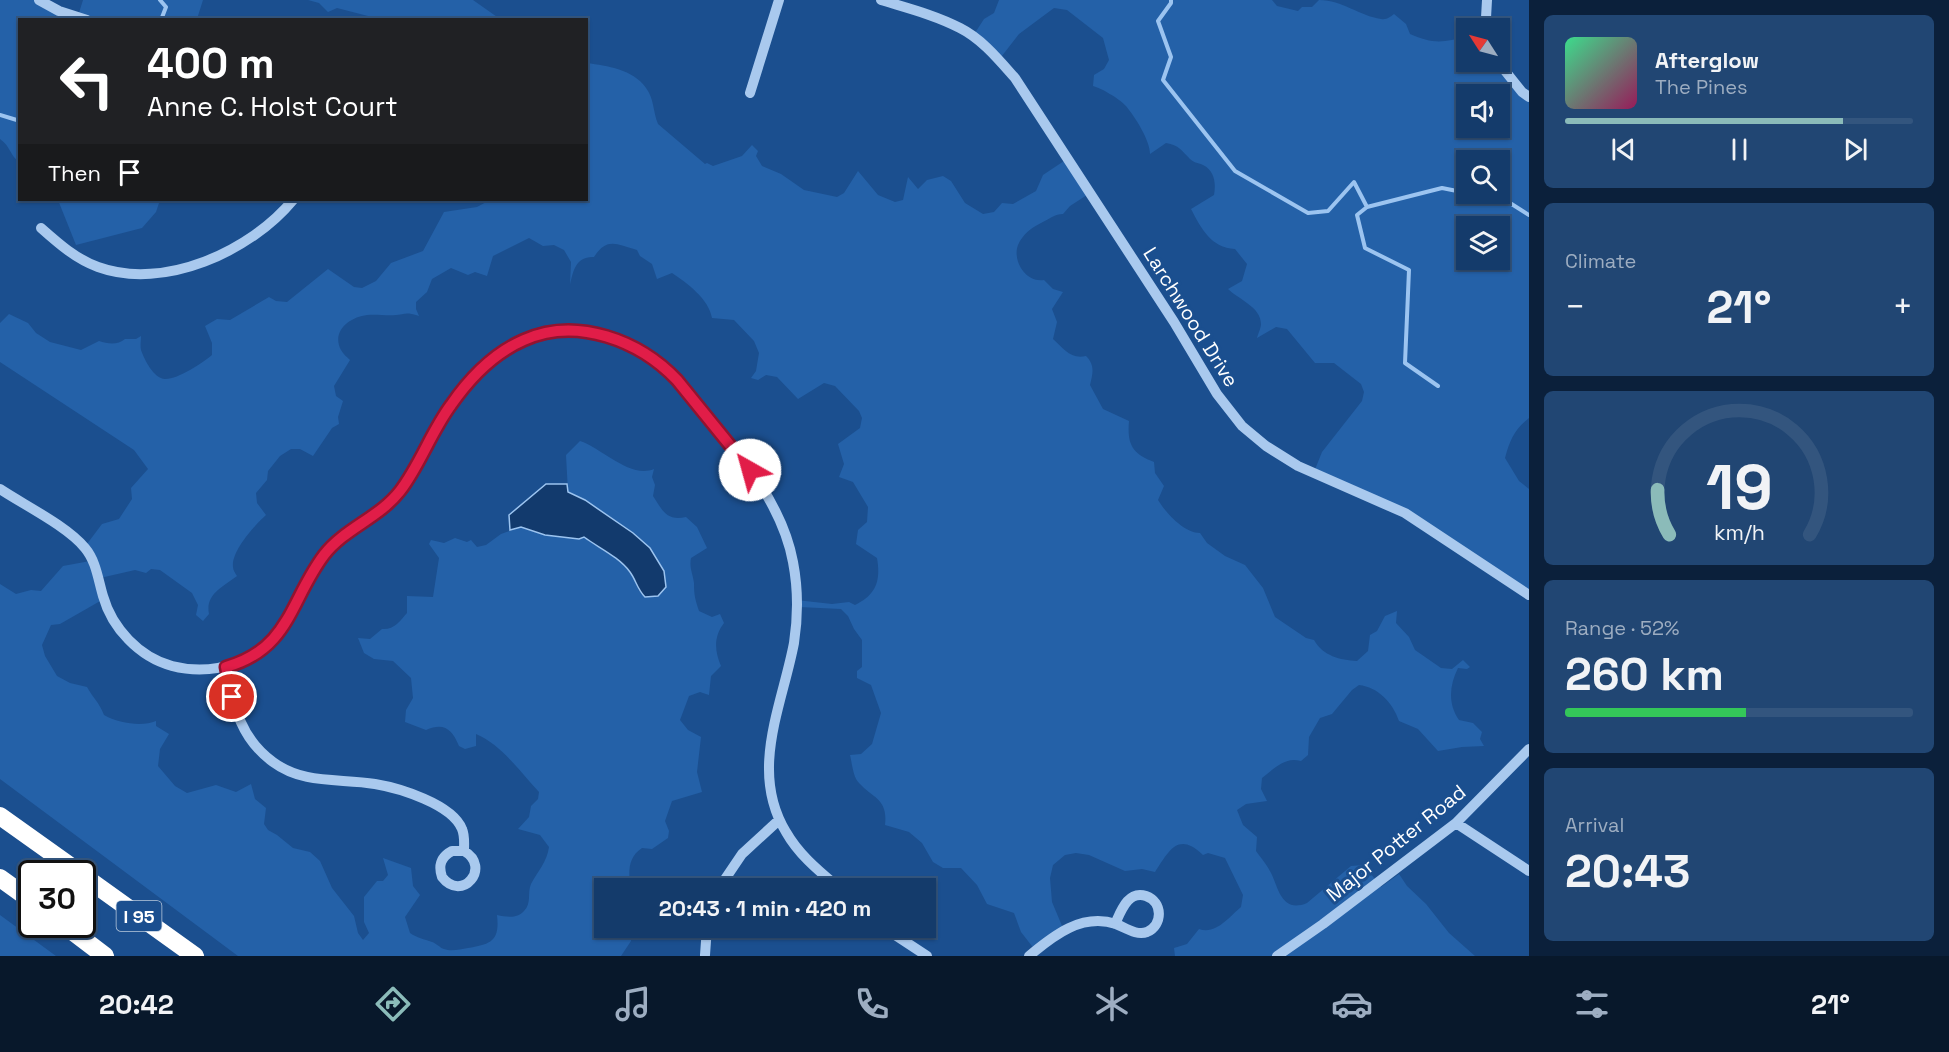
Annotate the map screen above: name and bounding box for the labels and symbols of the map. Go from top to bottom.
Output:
north arrow [1456,18,1510,72]
street label: Larchwood Drive [1138,242,1244,392]
position arrow [718,438,782,502]
pin [206,671,257,722]
street label: Major Potter Road [1321,779,1471,907]
speed limit sign: 30 [18,860,96,938]
road number: I 95 [116,901,162,931]

